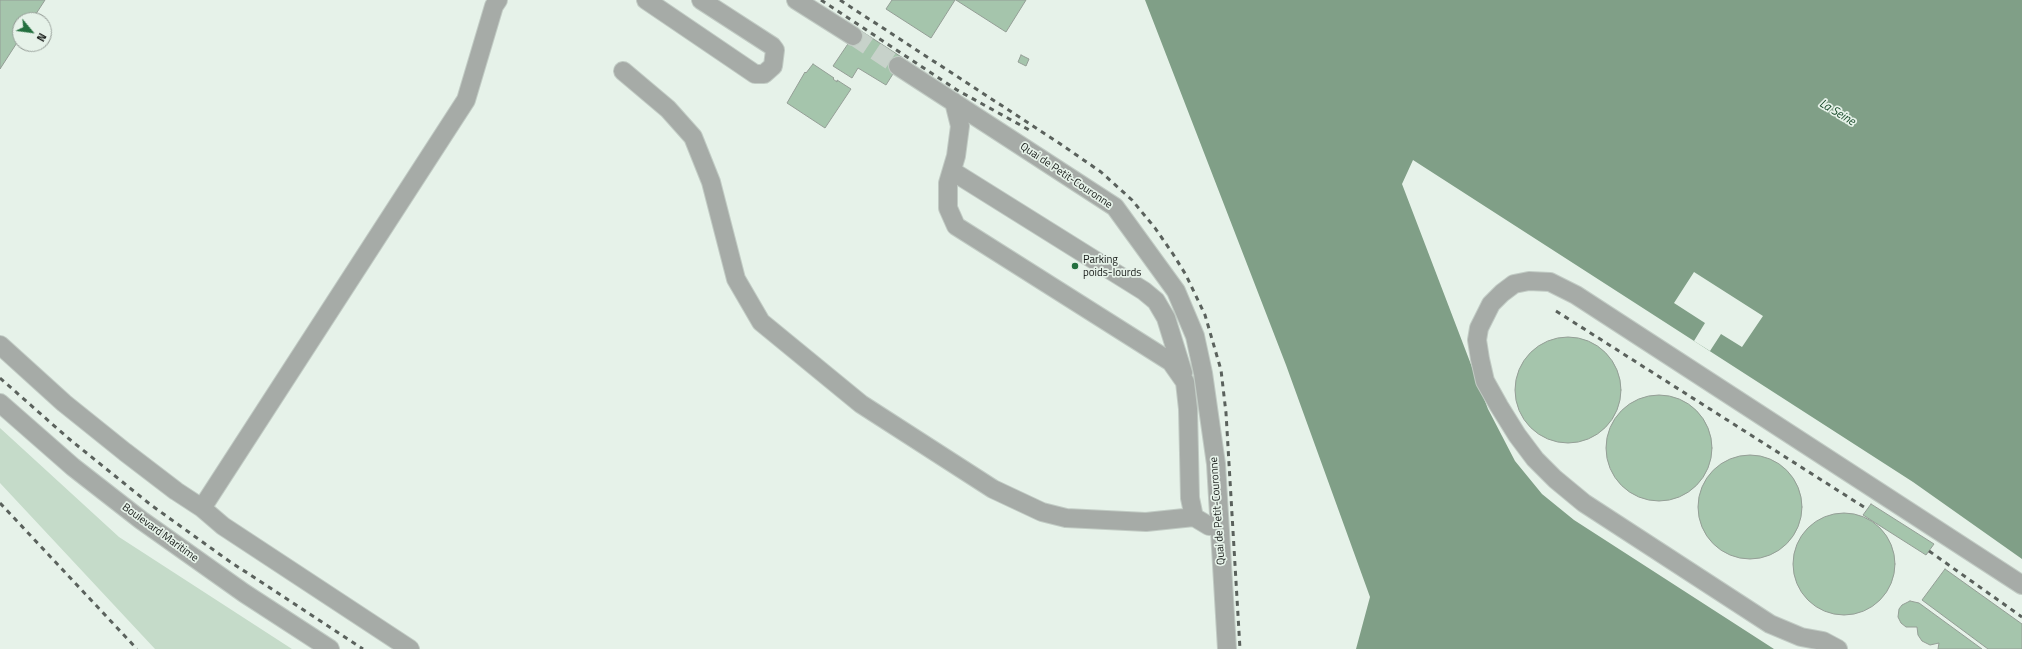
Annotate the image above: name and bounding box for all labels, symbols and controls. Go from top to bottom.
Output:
north arrow [12,12,52,52]
text: N [33,30,50,45]
water label: La Seine [1816,97,1858,129]
street label: Quai de Petit-Couronne [1017,140,1115,212]
place label: Parking poids-lourds [1083,253,1141,279]
marker: Parking poids-lourds [1070,261,1080,271]
street label: Quai de Petit-Couronne [1208,457,1228,565]
street label: Boulevard Maritime [119,501,201,565]

